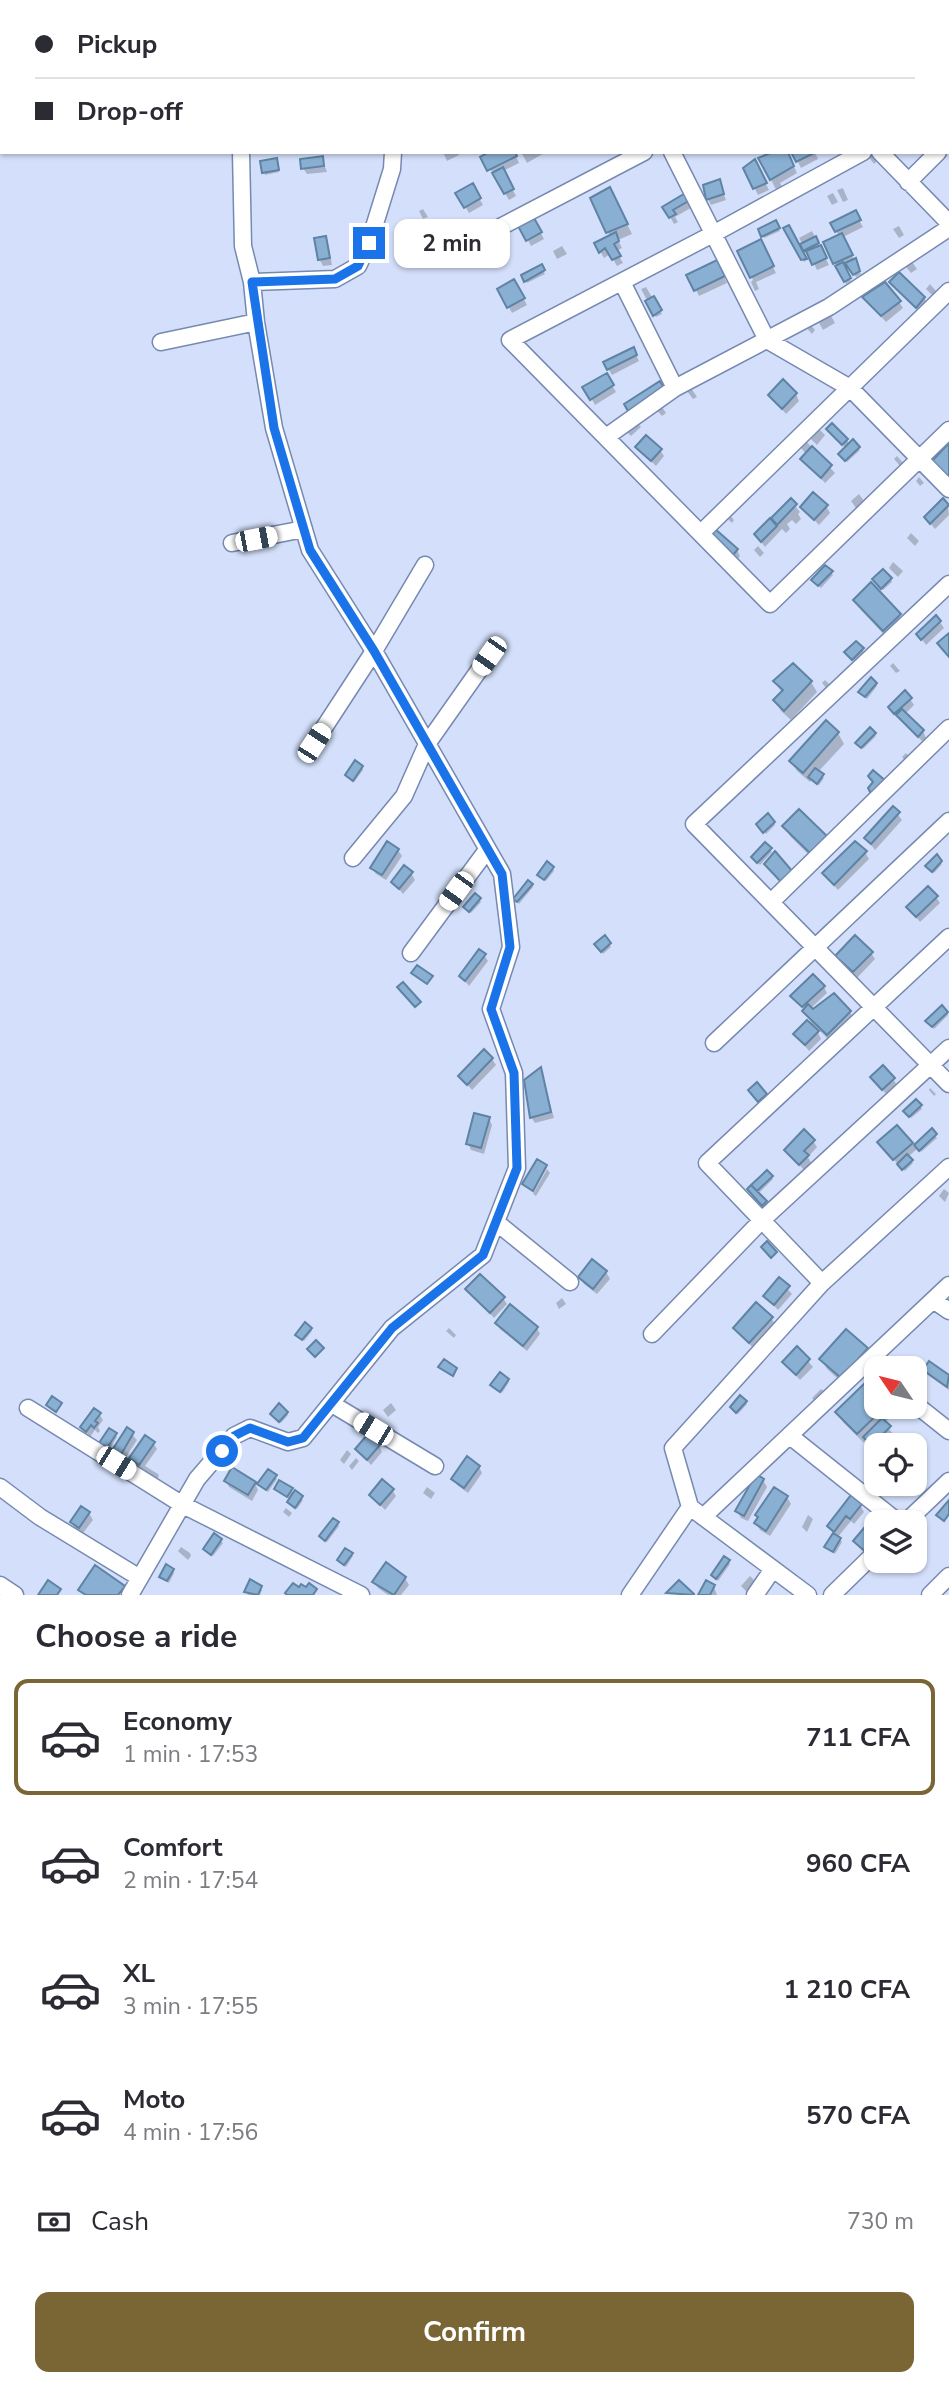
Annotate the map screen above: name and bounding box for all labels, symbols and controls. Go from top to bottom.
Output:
text: Pickup [77,27,157,62]
text: Drop-off [77,94,183,129]
callout: 2 min [394,218,509,268]
route end [353,227,385,259]
text: 2 min [422,228,482,259]
car [234,525,279,553]
car [469,633,510,679]
car [294,720,335,766]
car [436,868,477,914]
north arrow [864,1356,928,1419]
map controls [864,1356,927,1573]
car [350,1409,397,1449]
button: locate [864,1433,927,1496]
route start [206,1435,238,1467]
car [93,1443,140,1483]
button: layers [864,1510,927,1573]
text: Choose a ride [35,1615,237,1658]
text: Economy [123,1704,232,1739]
icon: car [39,1706,102,1769]
text: 711 CFA [806,1720,910,1755]
text: 1 min · 17:53 [123,1739,258,1770]
text: Comfort [123,1830,223,1865]
icon: car [39,1832,102,1895]
text: 960 CFA [806,1846,910,1881]
text: 2 min · 17:54 [123,1865,258,1896]
text: XL [123,1956,155,1991]
icon: car [39,1958,102,2021]
text: 1 210 CFA [783,1972,910,2007]
text: 3 min · 17:55 [123,1991,258,2022]
text: Moto [123,2082,185,2117]
icon: car [39,2084,102,2147]
text: 570 CFA [806,2098,910,2133]
text: 4 min · 17:56 [123,2117,258,2148]
icon: cash [35,2203,73,2241]
text: Cash [91,2204,149,2239]
text: 730 m [847,2206,914,2237]
button: Confirm [35,2292,914,2372]

